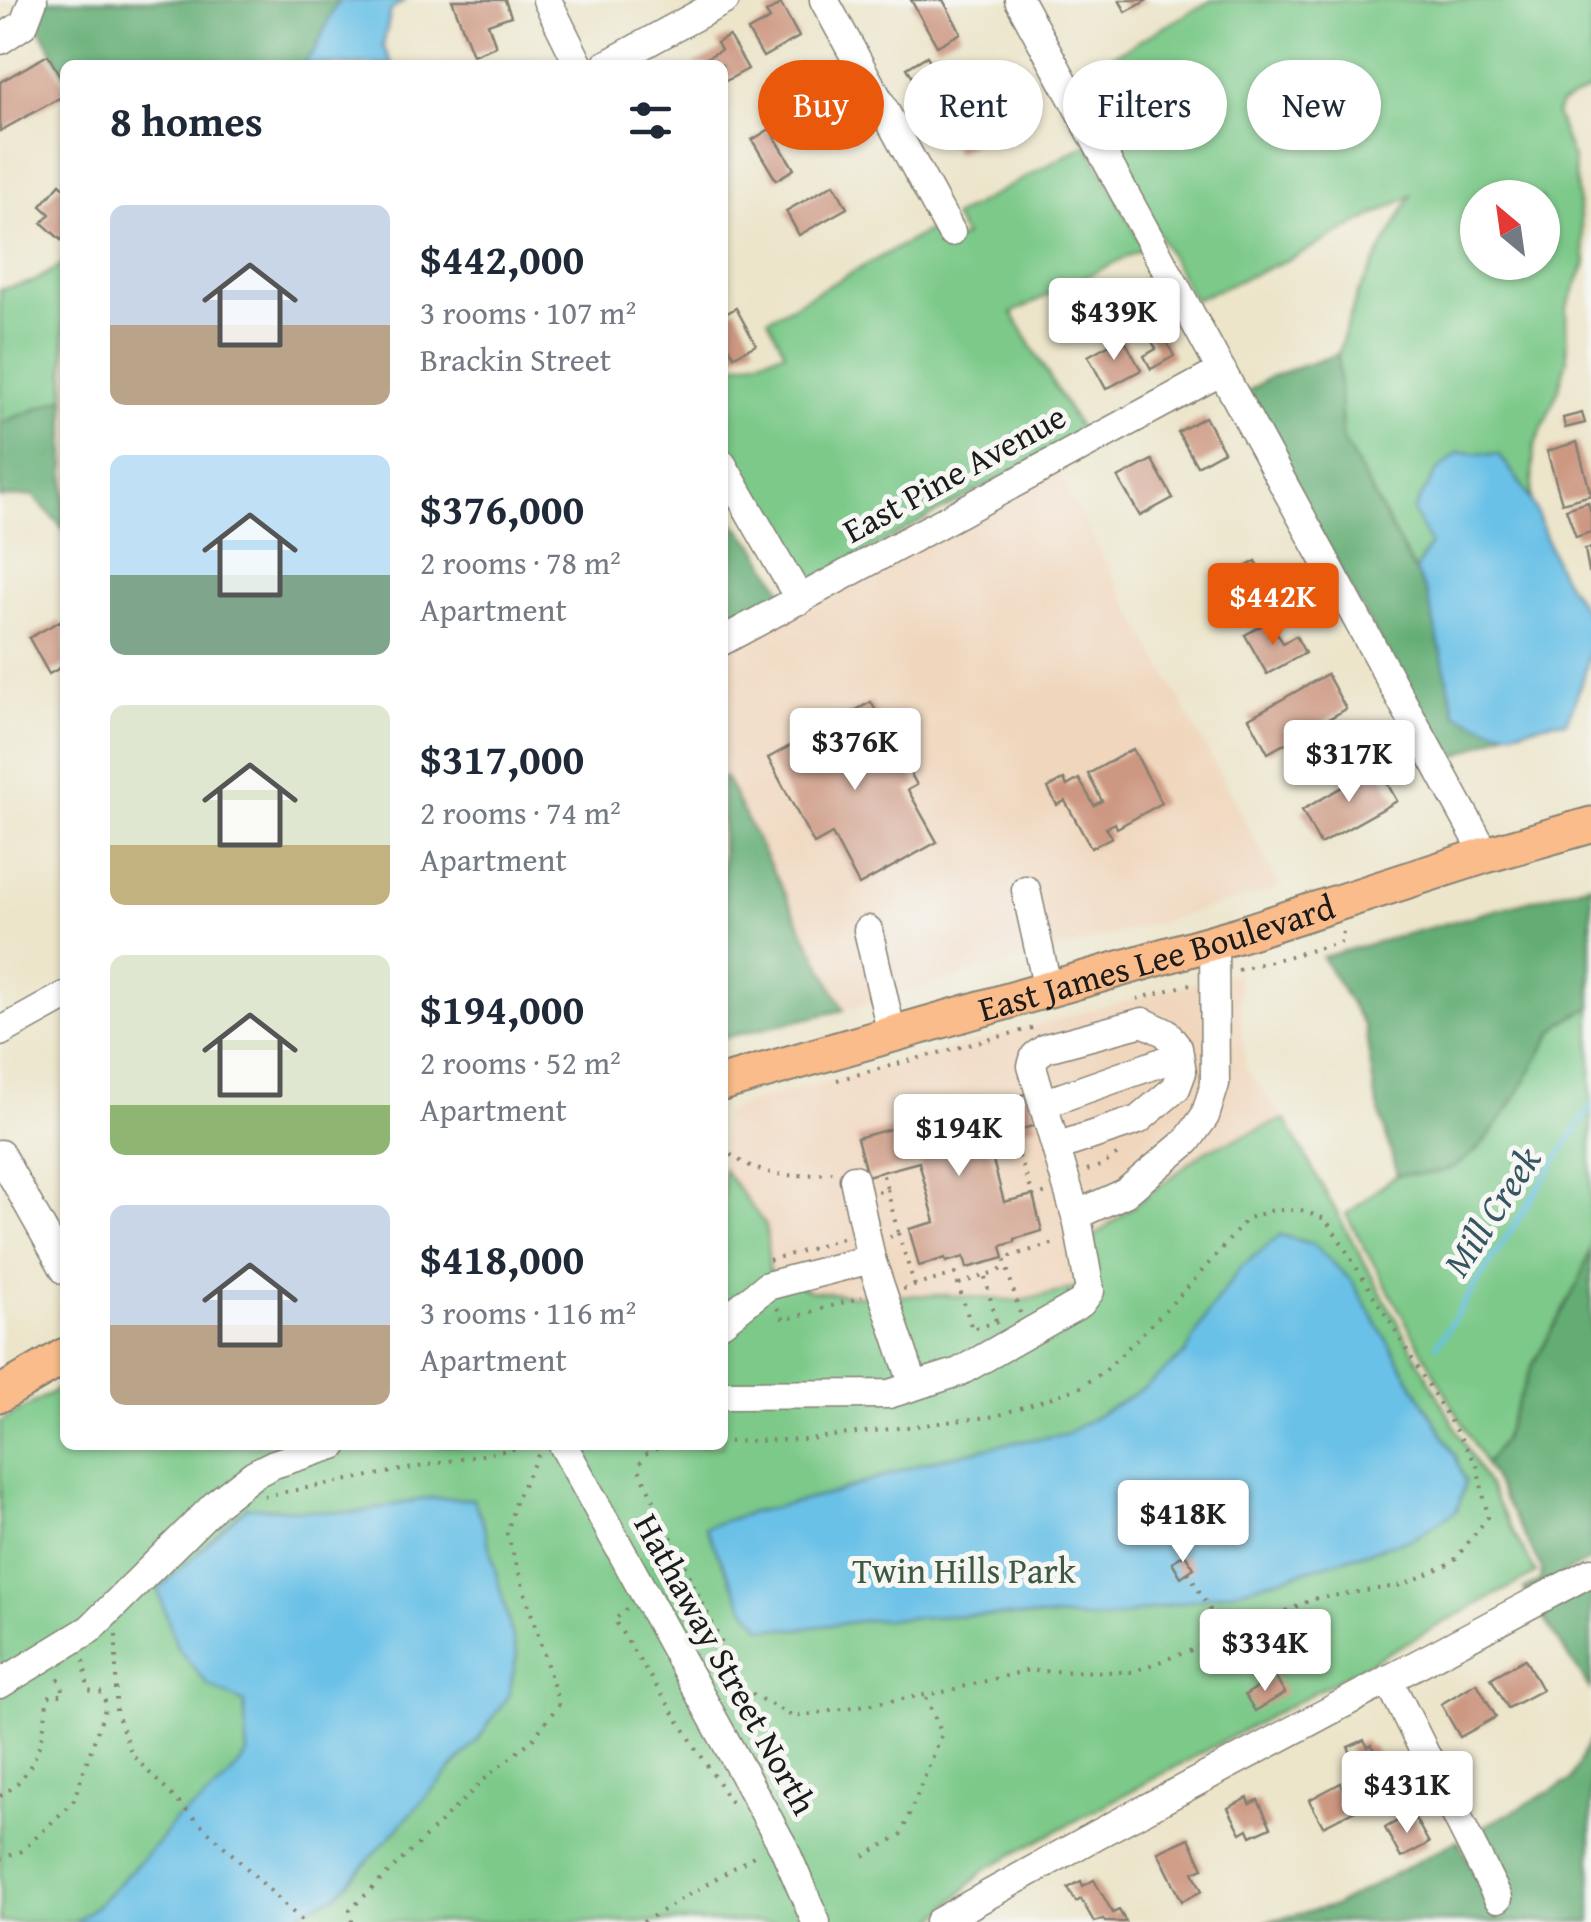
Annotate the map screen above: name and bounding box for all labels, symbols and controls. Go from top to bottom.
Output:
chip: Buy [758,60,884,150]
chip: Rent [904,60,1043,150]
chip: Filters [1063,60,1227,150]
chip: New [1247,60,1381,150]
text: 8 homes [110,90,263,151]
icon: filters [623,93,678,148]
north arrow [1460,180,1560,280]
map controls [1460,180,1560,280]
text: $442,000 [420,228,584,289]
icon: home [190,245,310,365]
pin: $439K [1044,278,1184,363]
text: $439K [1071,287,1157,334]
text: 3 rooms · 107 m² [420,289,636,336]
text: Brackin Street [420,336,611,383]
street label: East Pine Avenue [833,391,1075,555]
text: $376,000 [420,478,584,539]
icon: home [190,495,310,615]
text: 2 rooms · 78 m² [420,539,621,586]
pin: $442K [1203,563,1343,648]
text: $442K [1230,572,1316,619]
text: Apartment [420,586,567,633]
pin: $376K [785,708,925,793]
text: $376K [812,717,898,764]
pin: $317K [1279,720,1419,805]
text: $317,000 [420,728,584,789]
text: $317K [1306,729,1392,776]
icon: home [190,745,310,865]
text: 2 rooms · 74 m² [420,789,621,836]
text: Apartment [420,836,567,883]
street label: East James Lee Boulevard [972,880,1341,1034]
text: $194,000 [420,978,584,1039]
icon: home [190,995,310,1115]
text: 2 rooms · 52 m² [420,1039,621,1086]
text: Apartment [420,1086,567,1133]
pin: $194K [889,1094,1029,1179]
text: $194K [916,1103,1002,1150]
water label: Mill Creek [1428,1135,1554,1287]
text: $418,000 [420,1228,584,1289]
icon: home [190,1245,310,1365]
text: 3 rooms · 116 m² [420,1289,636,1336]
text: Apartment [420,1336,567,1383]
pin: $418K [1113,1480,1253,1565]
text: $418K [1140,1489,1226,1536]
street label: Hathaway Street North [622,1504,830,1824]
park label: Twin Hills Park [852,1545,1076,1596]
pin: $334K [1195,1609,1335,1694]
text: $334K [1222,1618,1308,1665]
pin: $431K [1337,1751,1477,1836]
text: $431K [1364,1760,1450,1807]

